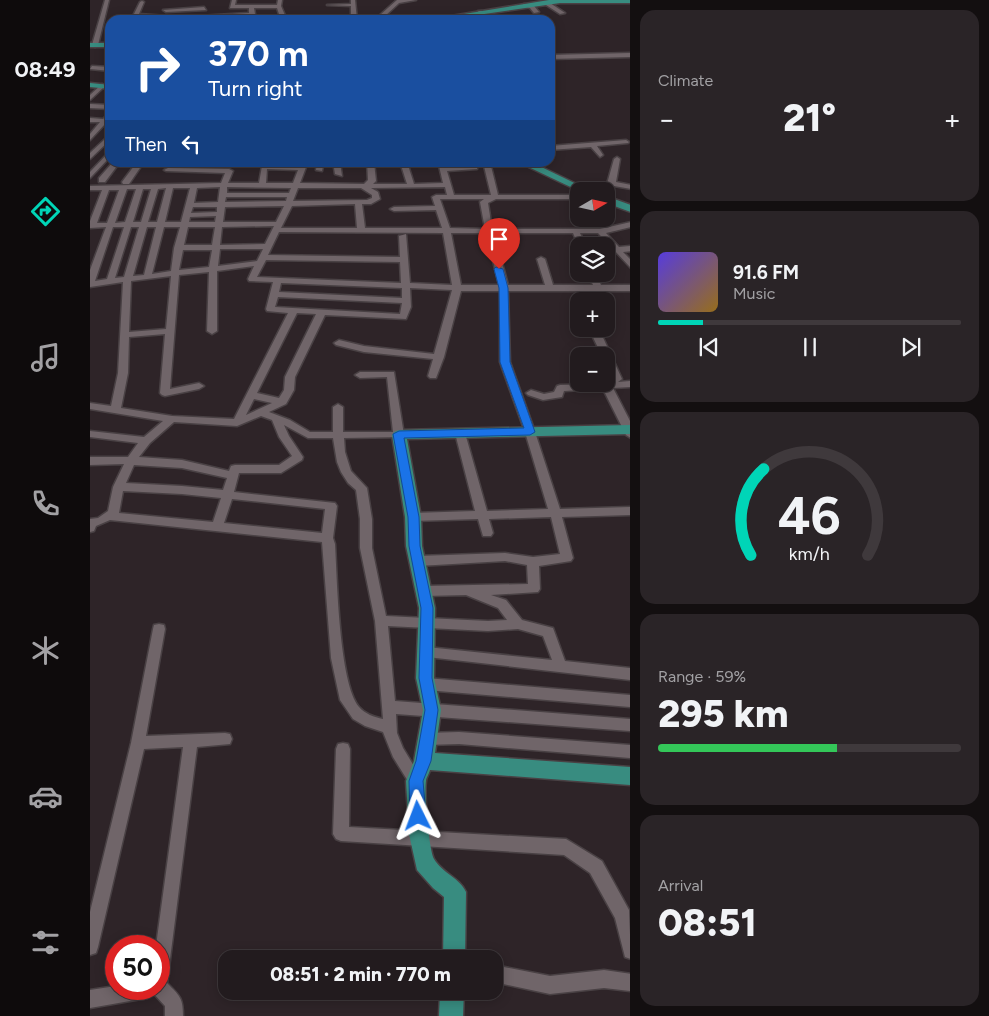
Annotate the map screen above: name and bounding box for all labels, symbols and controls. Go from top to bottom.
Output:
text: 370 m [208,33,308,75]
icon: right [125,35,190,100]
text: 08:49 [14,56,76,83]
text: Climate [658,71,713,90]
text: Turn right [208,75,303,102]
text: 21° [783,95,836,141]
text: − [658,102,675,136]
text: + [944,102,961,136]
icon: left [177,130,205,158]
text: Then [125,133,167,156]
north arrow [570,182,615,228]
map controls [570,182,615,392]
icon: directions [28,194,63,229]
pin [478,218,520,269]
icon: arrive [485,225,513,253]
button: layers [570,237,615,282]
text: 91.6 FM [733,261,799,284]
text: Music [733,284,775,303]
button: + [570,292,615,337]
icon: previous [695,333,723,361]
icon: pause [796,333,824,361]
icon: next [897,333,925,361]
icon: music [28,340,63,375]
button: − [570,347,615,392]
text: 46 [778,485,841,547]
icon: phone [28,486,63,521]
text: km/h [789,543,830,564]
icon: climate [28,633,63,668]
text: Range · 59% [658,667,746,686]
text: 295 km [658,691,789,737]
icon: car [28,779,63,814]
position arrow [391,789,443,841]
text: Arrival [658,876,703,895]
text: 08:51 [658,900,757,946]
icon: filters [28,925,63,960]
speed limit sign: 50 [105,935,170,1000]
text: 08:51 · 2 min · 770 m [270,963,451,986]

